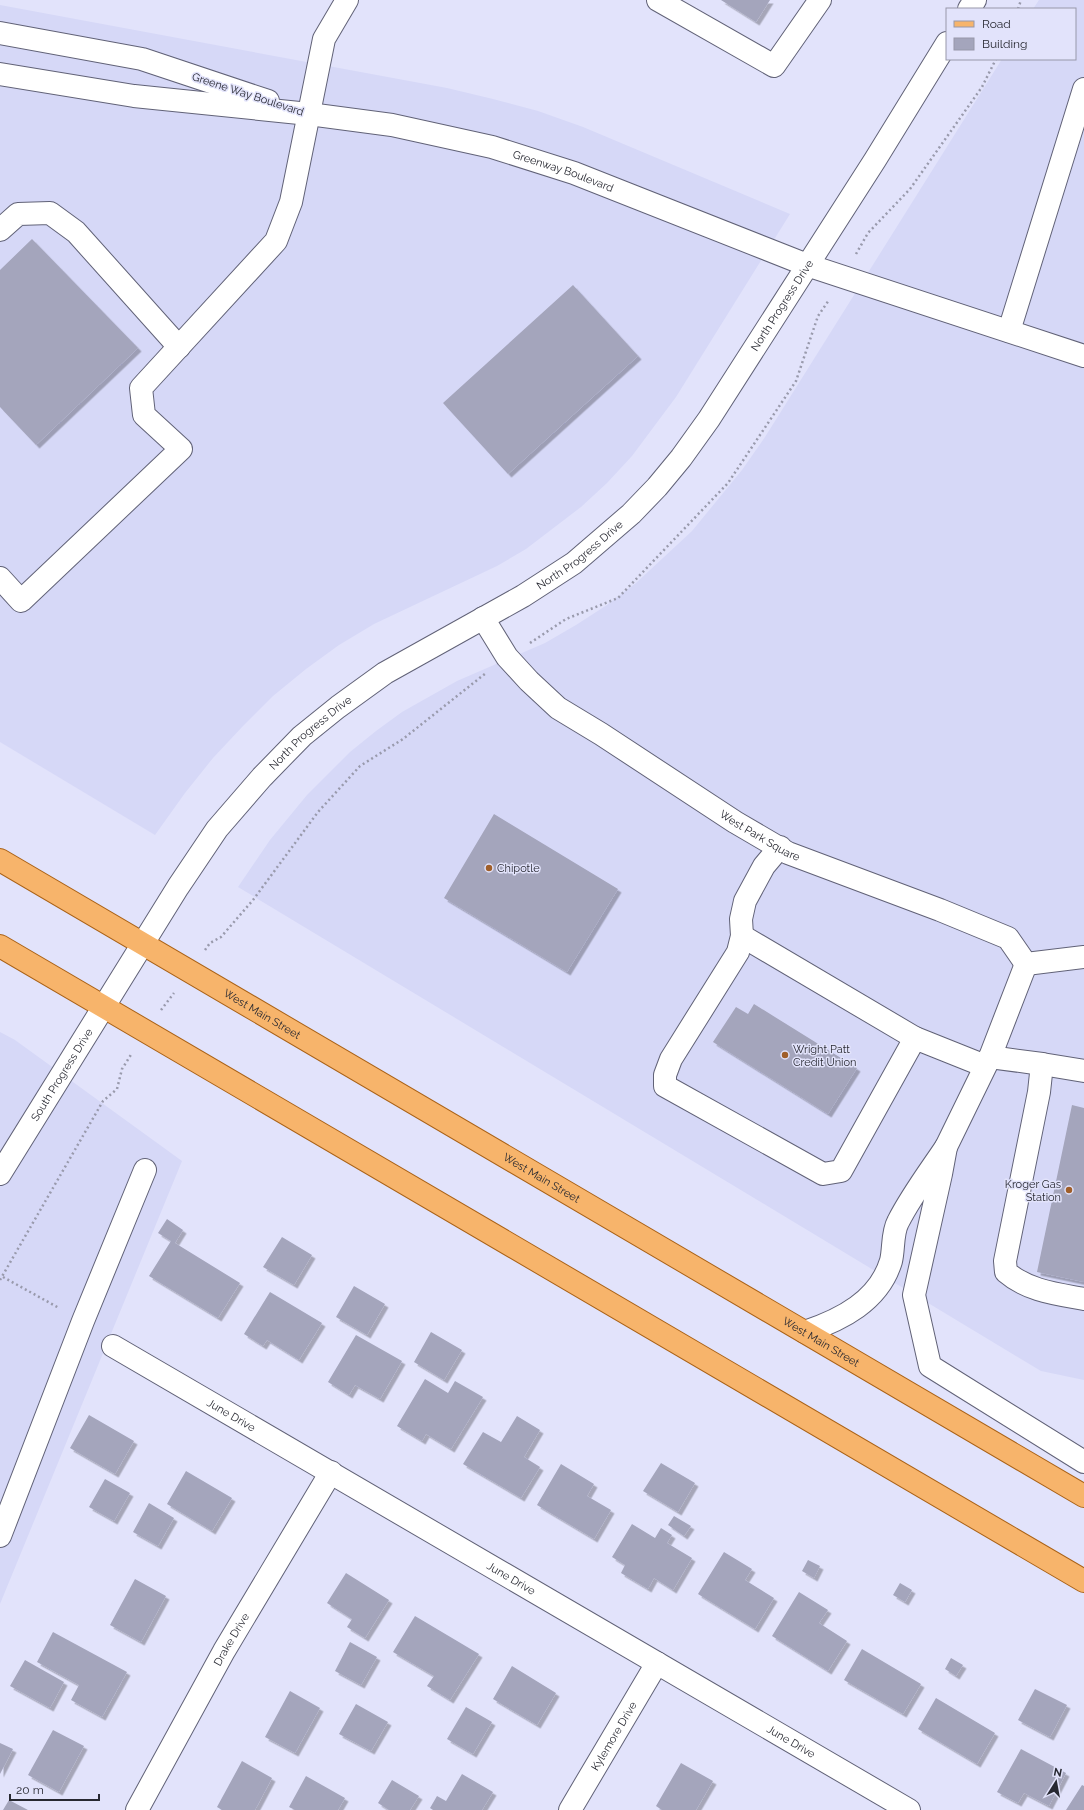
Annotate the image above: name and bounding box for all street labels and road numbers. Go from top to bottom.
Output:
street label: Greene Way Boulevard [190,70,306,119]
street label: Greenway Boulevard [511,148,616,195]
street label: North Progress Drive [748,257,817,354]
street label: North Progress Drive [534,518,626,592]
street label: North Progress Drive [267,693,355,773]
street label: West Park Square [717,808,802,864]
street label: West Main Street [221,987,303,1042]
street label: South Progress Drive [28,1026,96,1124]
street label: West Main Street [501,1151,582,1206]
street label: West Main Street [780,1315,862,1370]
street label: June Drive [205,1396,258,1435]
street label: June Drive [485,1559,538,1598]
street label: Drake Drive [211,1610,252,1668]
street label: Kylemore Drive [589,1699,640,1773]
street label: June Drive [764,1723,818,1761]

